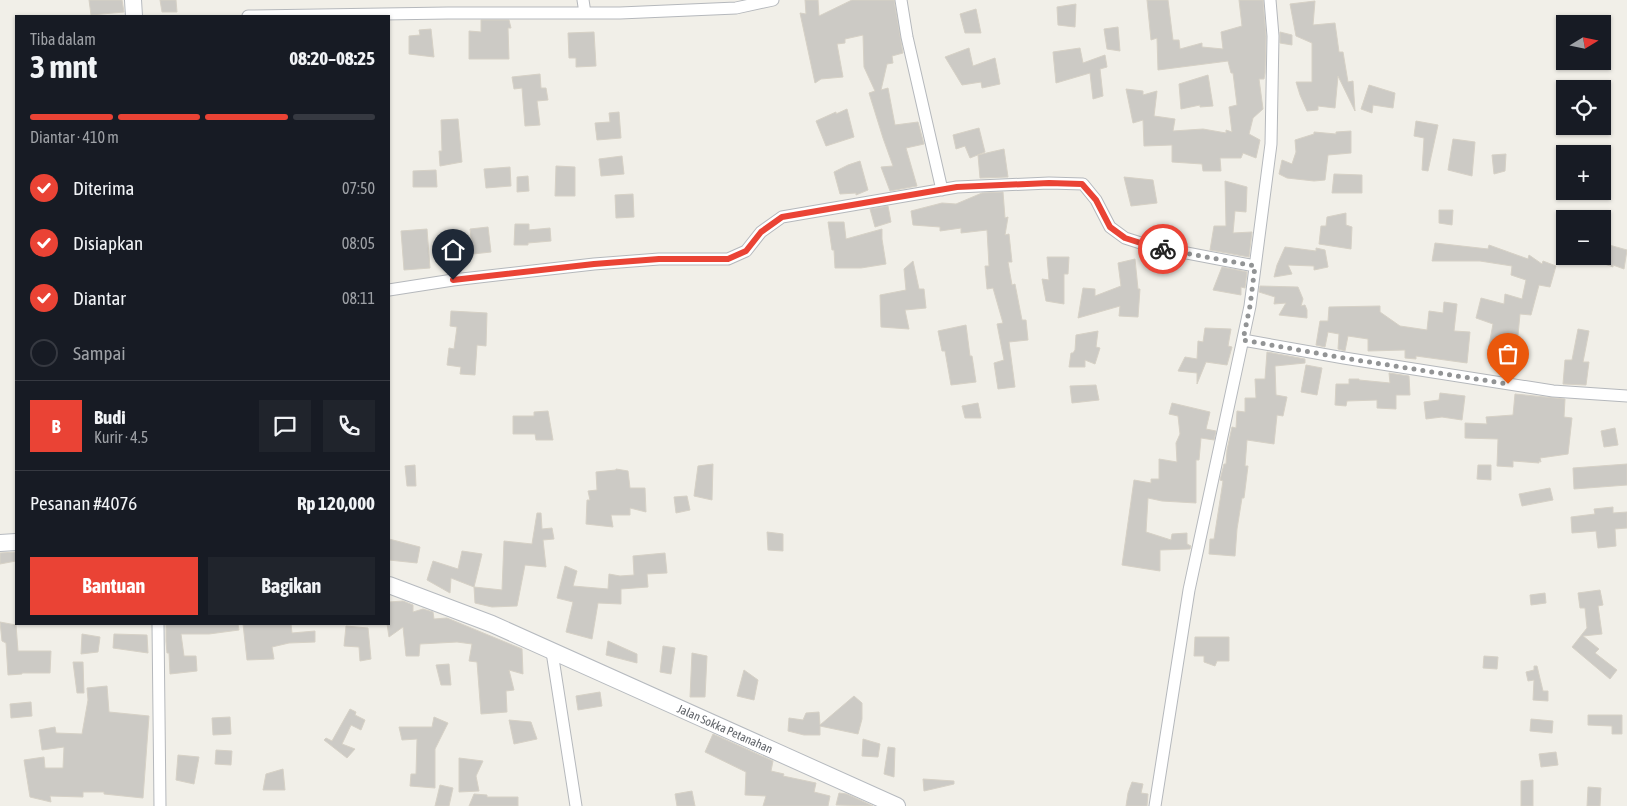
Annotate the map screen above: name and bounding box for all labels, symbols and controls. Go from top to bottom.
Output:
north arrow [1556,15,1611,70]
map controls [1556,15,1611,265]
text: Tiba dalam [30,30,96,48]
text: 08:20–08:25 [289,47,375,69]
text: 3 mnt [30,48,97,85]
button: locate [1556,80,1611,135]
text: Diantar · 410 m [30,128,119,146]
button: + [1556,145,1611,200]
icon: check [30,174,58,202]
text: Diterima [73,177,134,199]
text: 07:50 [342,179,375,197]
button: − [1556,210,1611,265]
courier [1138,224,1188,274]
icon: check [30,229,58,257]
pin [432,229,474,280]
text: Disiapkan [73,232,143,254]
text: 08:05 [342,234,375,252]
icon: bike [1149,235,1177,263]
icon: home [439,236,467,264]
icon: check [30,284,58,312]
text: Diantar [73,287,126,309]
text: 08:11 [342,289,375,307]
pin [1487,333,1529,384]
icon: bag [1494,340,1522,368]
text: Sampai [73,342,126,364]
button: chat [259,400,311,452]
button: phone [323,400,375,452]
text: Budi [94,406,126,428]
text: B [51,415,61,437]
text: Kurir · 4.5 [94,428,148,446]
text: Pesanan #4076 [30,492,137,514]
text: Rp 120,000 [297,492,375,514]
button: Bantuan [30,557,198,615]
button: Bagikan [208,557,375,615]
street label: Jalan Sokka Petanahan [675,702,775,756]

